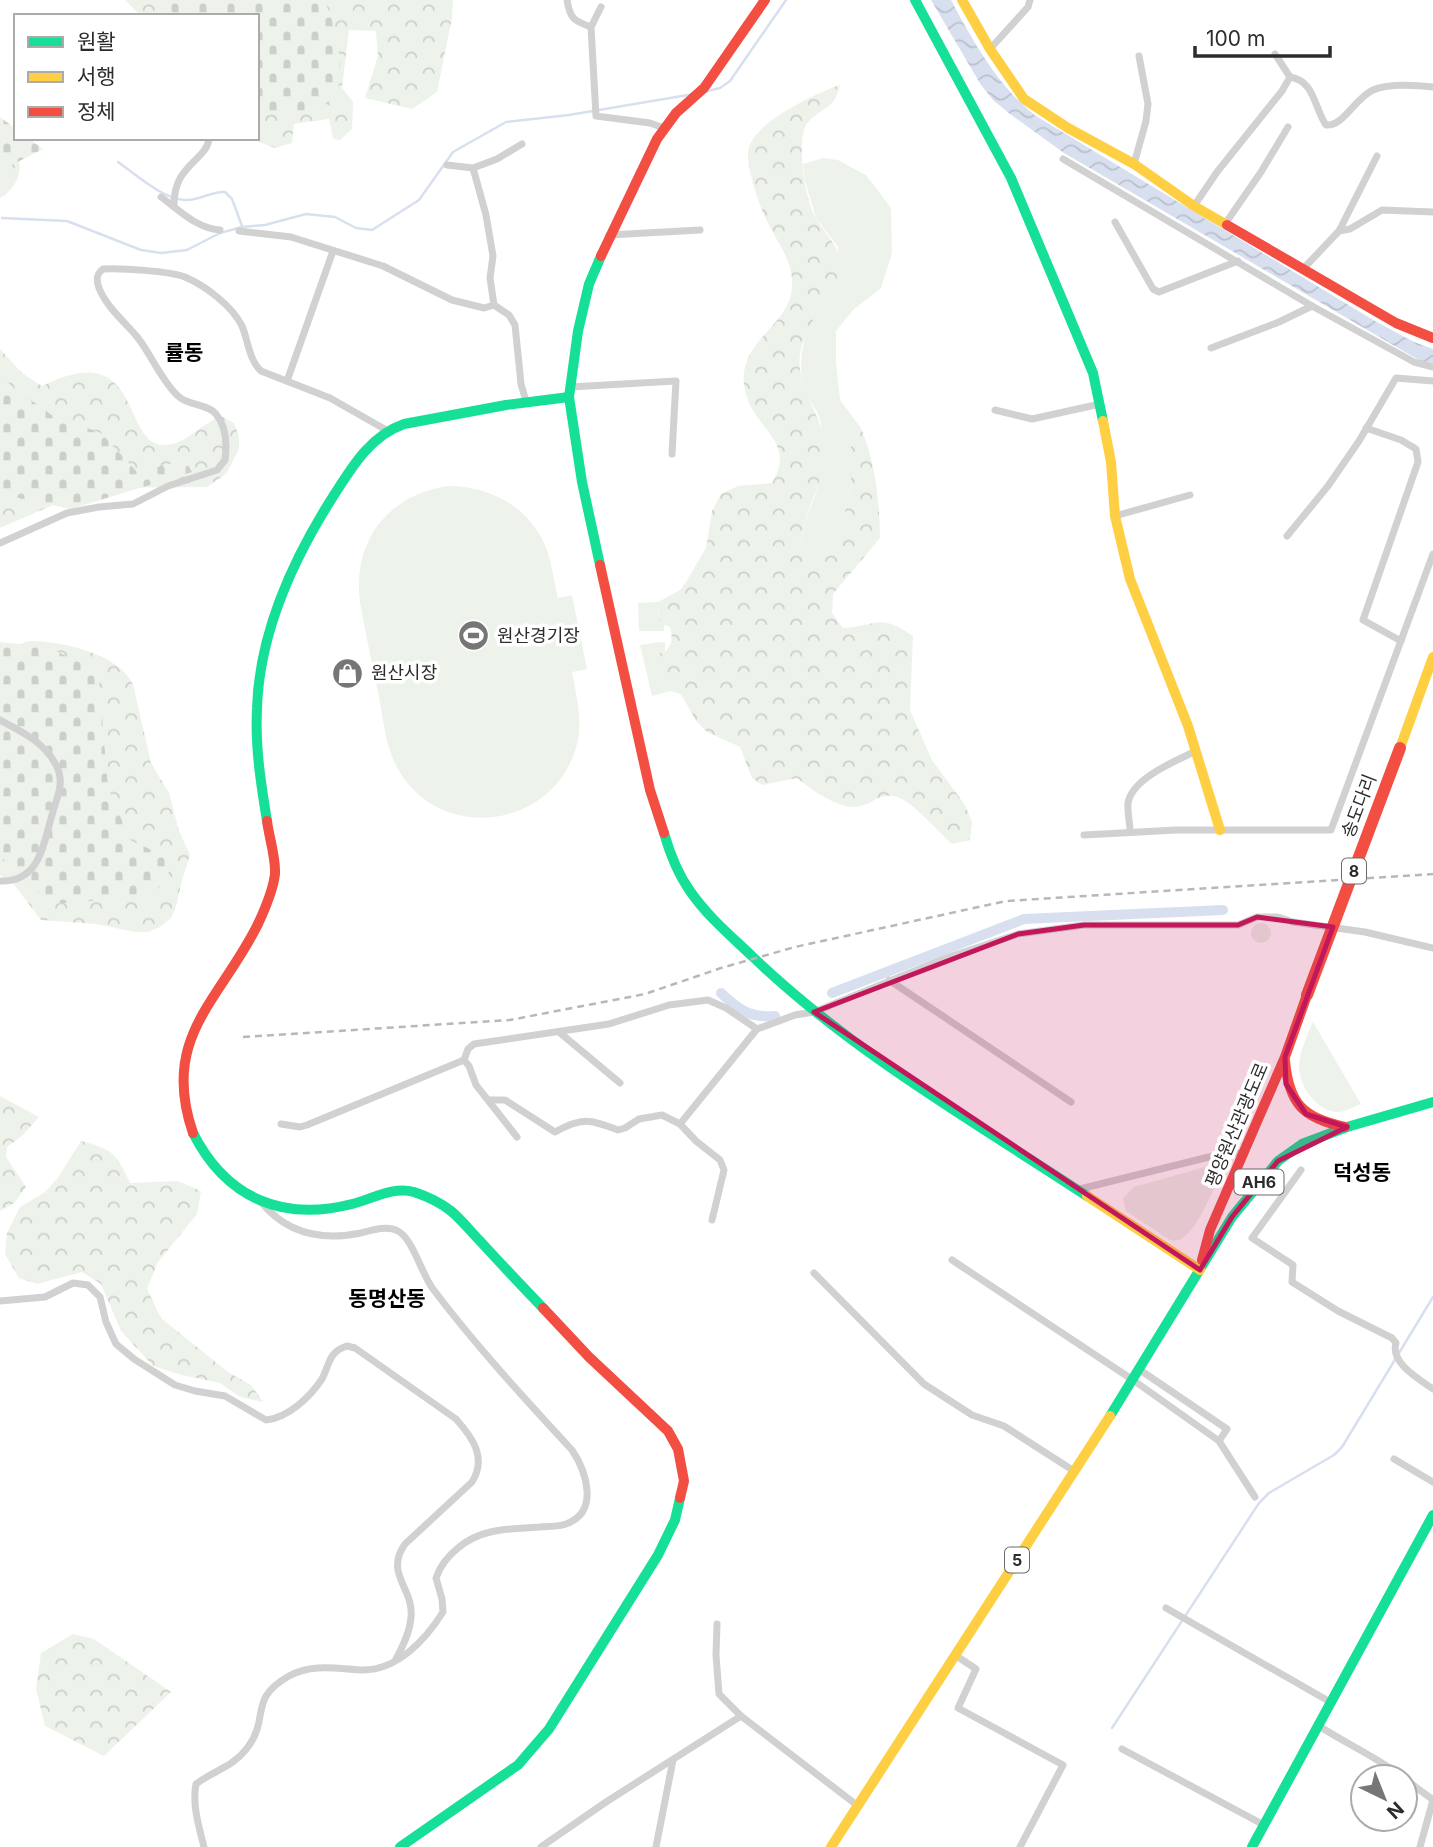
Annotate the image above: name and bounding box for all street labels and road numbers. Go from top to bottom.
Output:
street label: 송도다리 [1337,771,1380,841]
road number: 8 [1342,858,1366,884]
street label: 평양원산관광도로 [1201,1060,1272,1190]
road number: AH6 [1234,1170,1284,1194]
road number: 5 [1005,1548,1029,1572]

